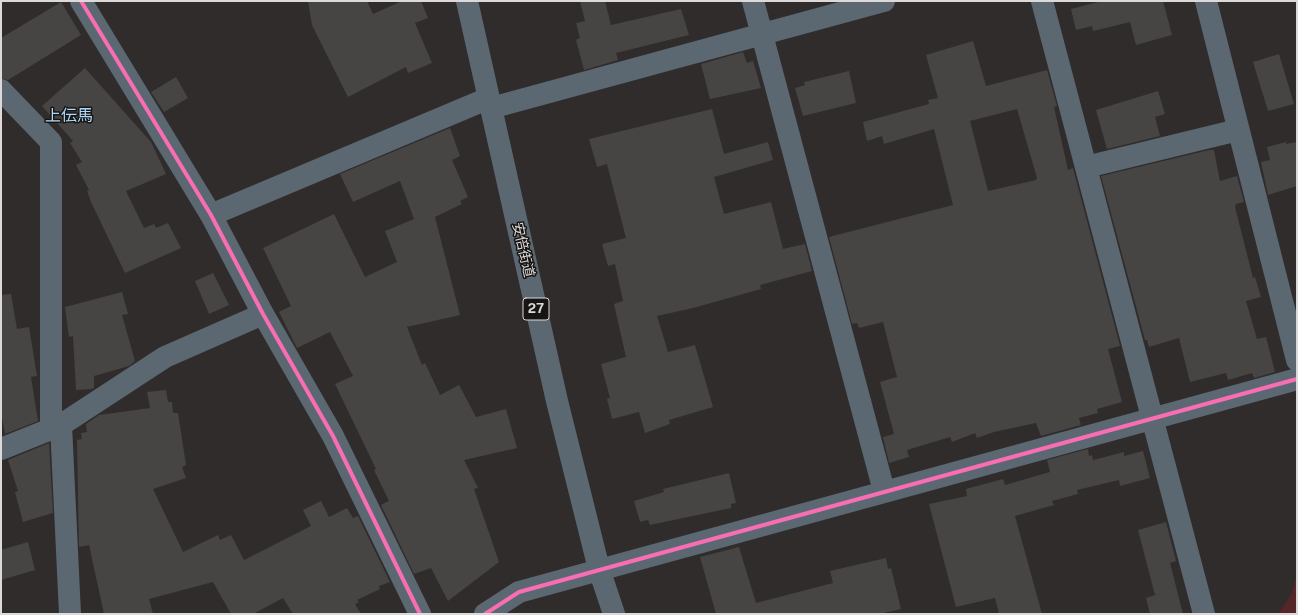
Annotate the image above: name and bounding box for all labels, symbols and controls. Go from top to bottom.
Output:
district label: 上伝馬 [45,106,93,126]
street label: 安倍街道 [509,221,537,279]
road number: 27 [523,298,549,320]

